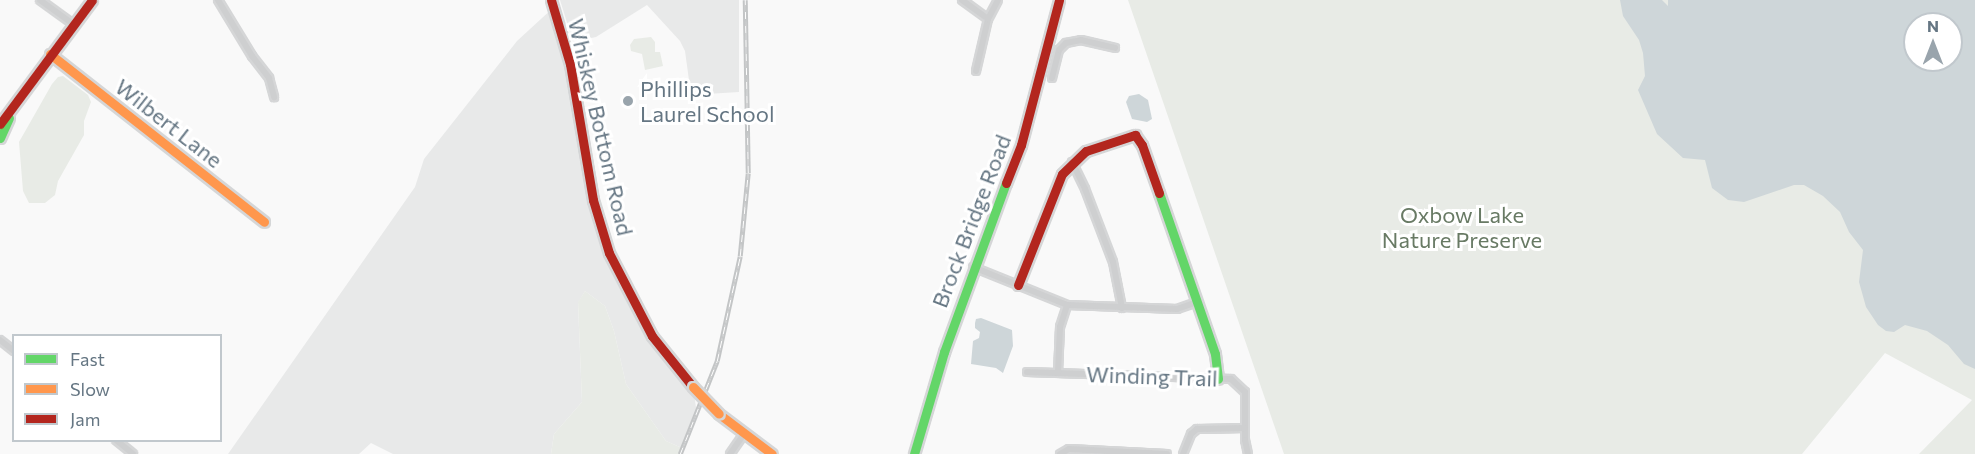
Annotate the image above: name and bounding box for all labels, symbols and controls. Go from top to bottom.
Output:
north arrow [1903,12,1963,72]
street label: Whiskey Bottom Road [563,16,639,238]
text: N [1927,16,1939,35]
street label: Wilbert Lane [110,73,228,173]
place label: Phillips Laurel School [640,75,774,126]
marker: Phillips Laurel School [621,94,635,108]
street label: Brock Bridge Road [926,131,1016,311]
park label: Oxbow Lake Nature Preserve [1382,201,1542,252]
legend [12,334,222,442]
text: Fast [70,348,105,370]
street label: Winding Trail [1086,361,1218,391]
text: Slow [70,378,110,400]
text: Jam [70,408,100,430]

